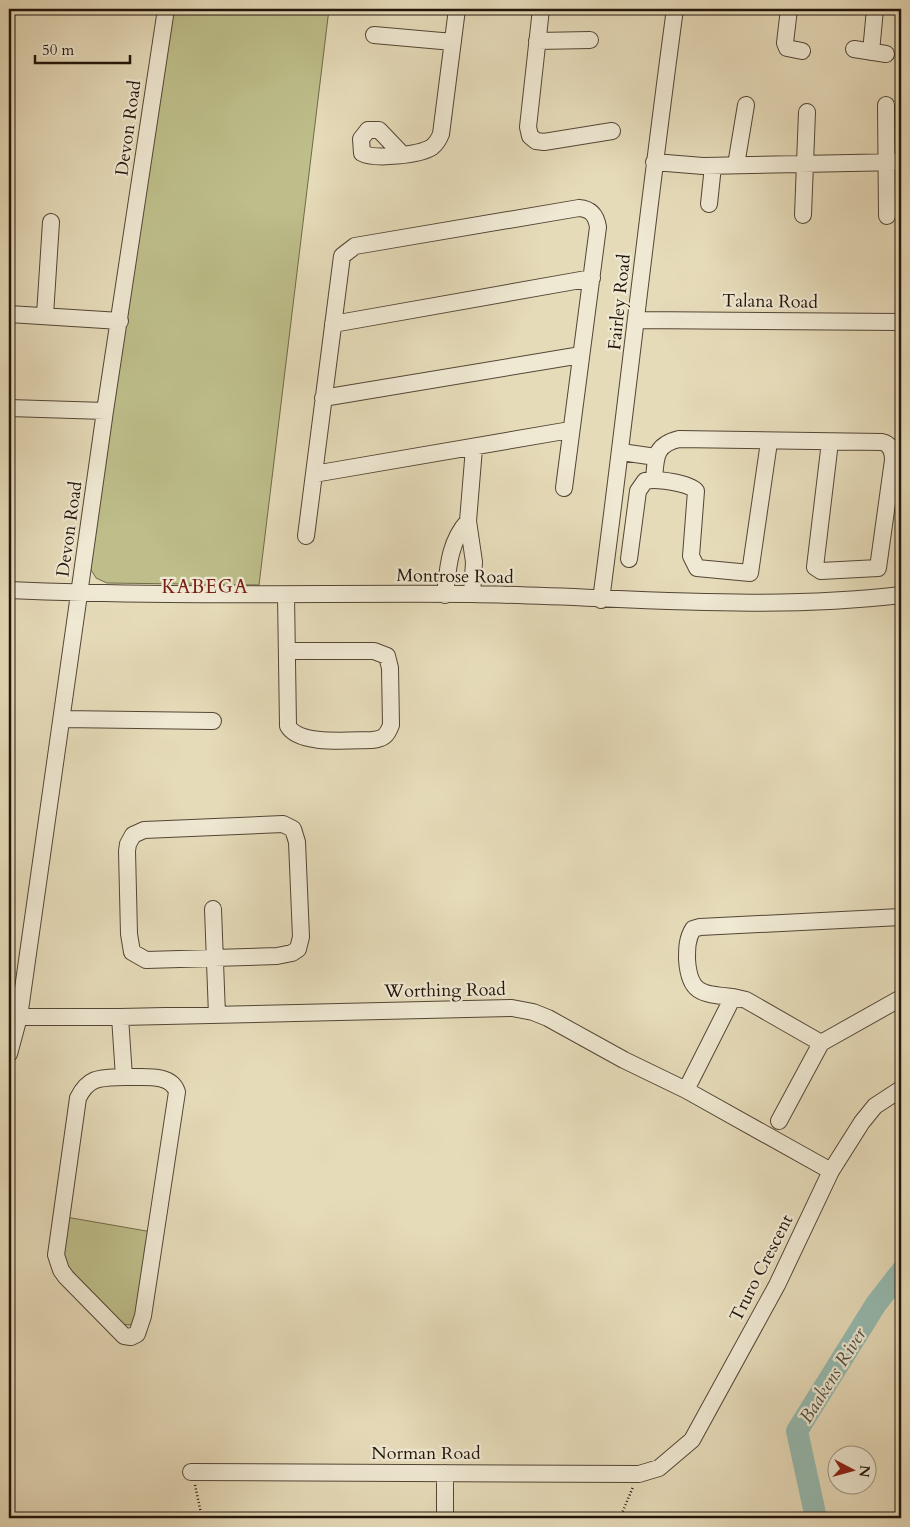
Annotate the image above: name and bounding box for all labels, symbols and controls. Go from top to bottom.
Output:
scale bar [35,32,130,64]
text: 50 m [42,40,74,60]
street label: Devon Road [109,78,148,177]
street label: Fairley Road [602,252,637,351]
street label: Talana Road [722,288,818,315]
street label: Devon Road [50,479,89,578]
street label: Montrose Road [396,563,514,590]
district label: KABEGA [162,574,248,600]
street label: Worthing Road [383,977,506,1004]
street label: Truro Crescent [724,1210,799,1326]
water label: Baakens River [793,1322,873,1428]
street label: Norman Road [371,1441,481,1466]
north arrow [828,1444,878,1494]
text: N [854,1464,875,1478]

